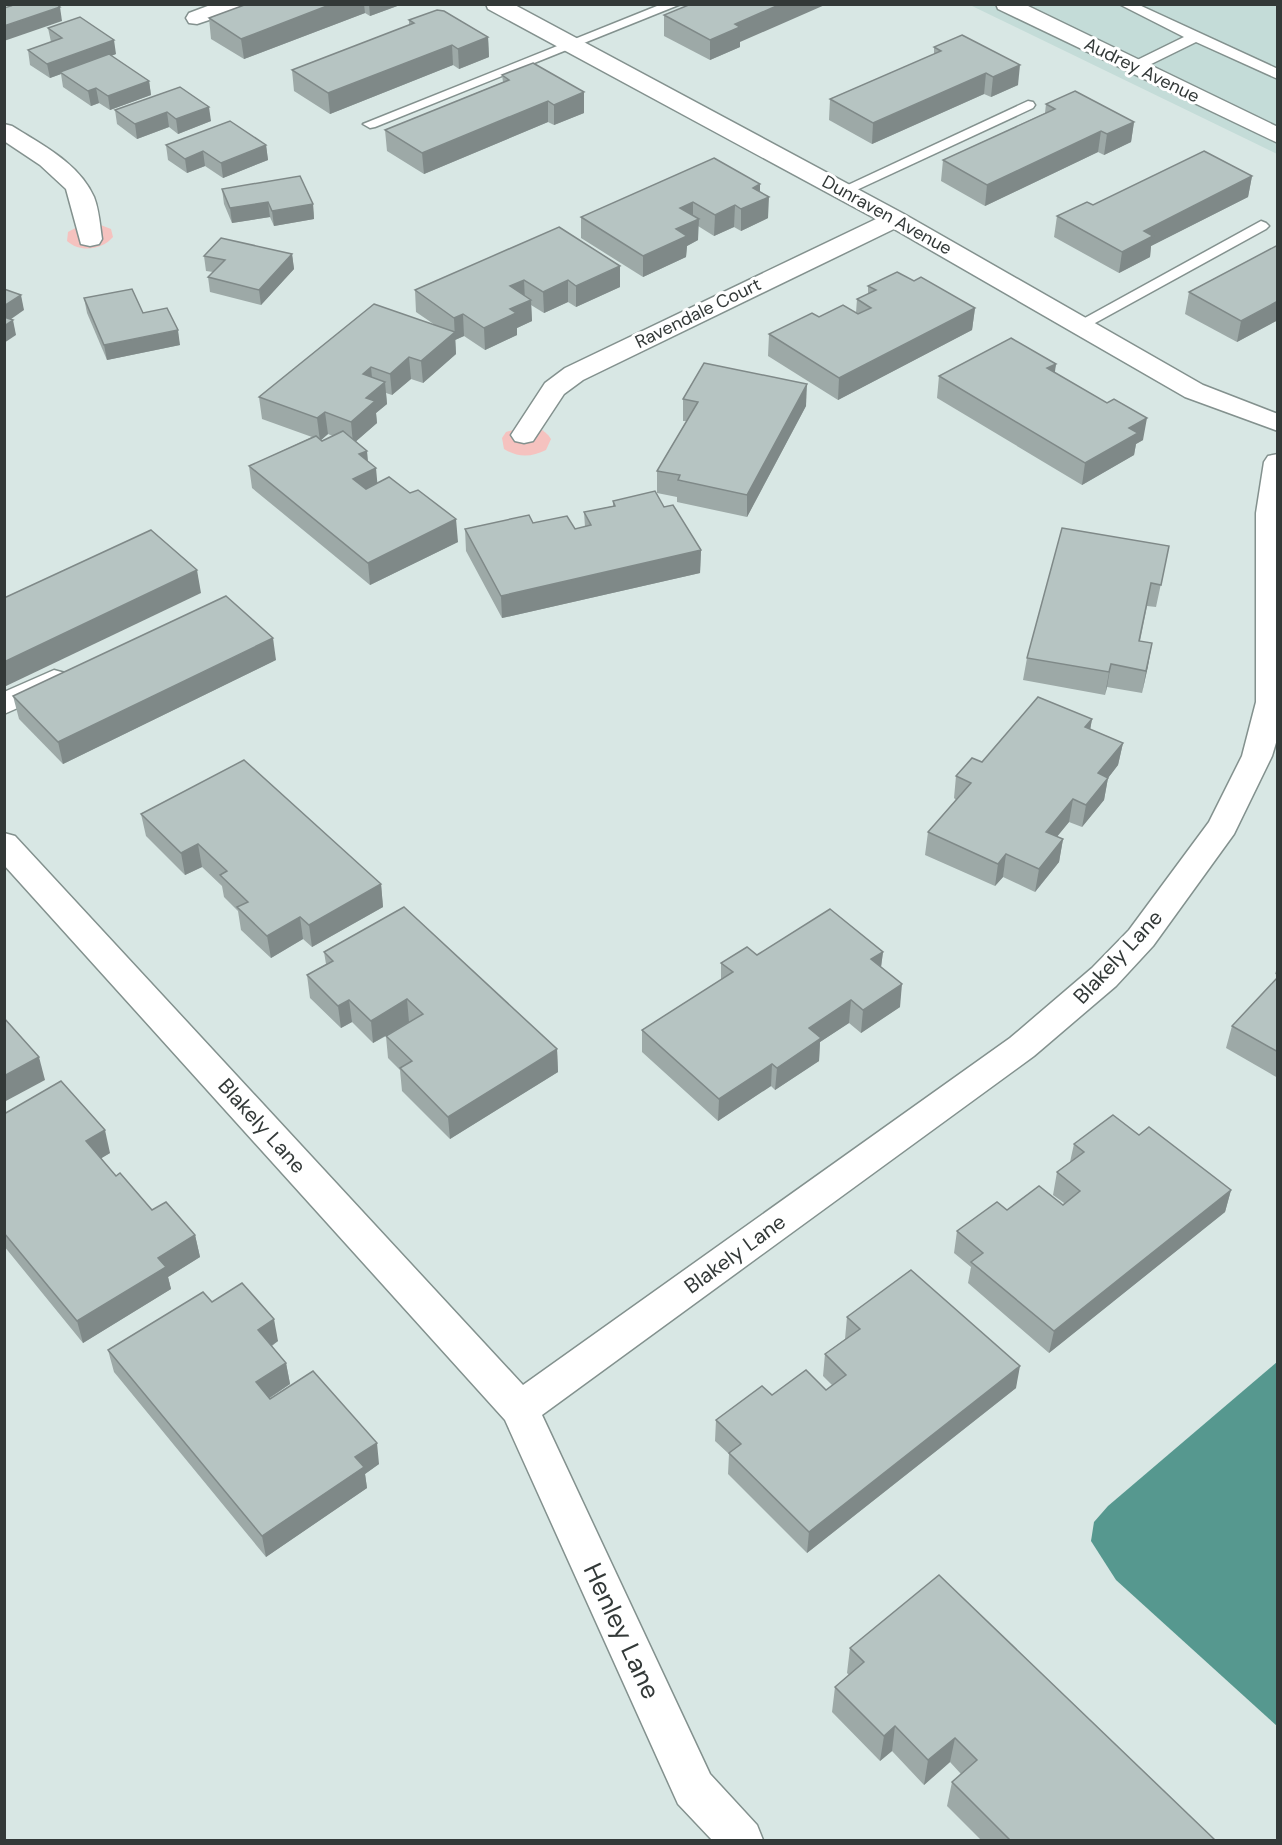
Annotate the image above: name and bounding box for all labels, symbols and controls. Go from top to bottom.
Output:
street label: Audrey Avenue [1080,32,1204,108]
street label: Dunraven Avenue [818,169,956,261]
street label: Ravendale Court [631,272,765,354]
street label: Blakely Lane [1067,904,1169,1010]
street label: Blakely Lane [212,1072,312,1180]
street label: Blakely Lane [679,1208,791,1300]
street label: Henley Lane [576,1557,668,1705]

